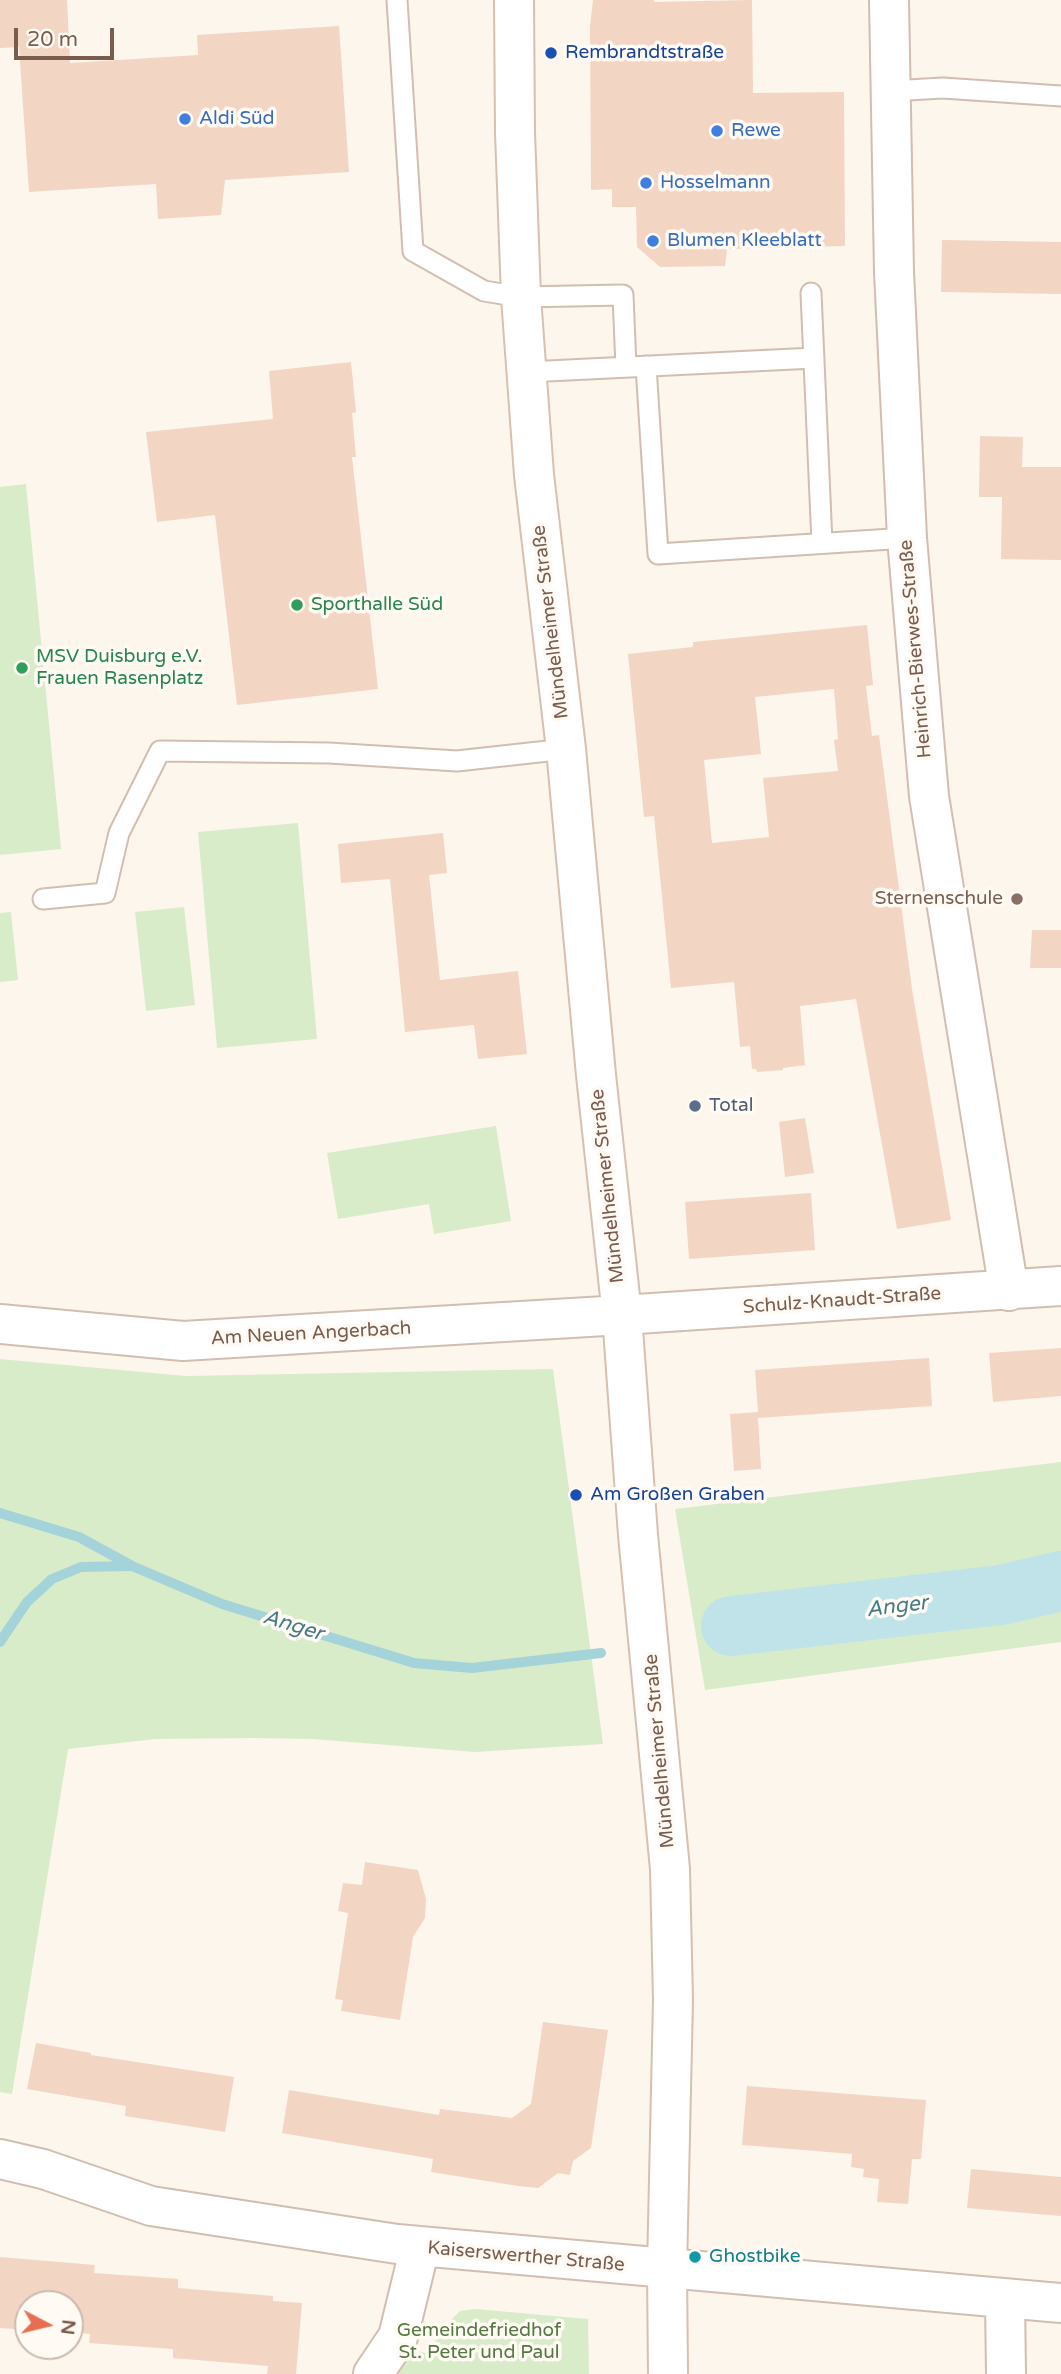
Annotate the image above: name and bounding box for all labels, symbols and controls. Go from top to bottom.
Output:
scale bar [18,14,117,58]
text: 20 m [27,27,78,52]
place label: Rembrandtstraße [565,42,724,64]
marker: Rembrandtstraße [543,45,559,61]
place label: Aldi Süd [199,108,275,130]
marker: Aldi Süd [177,111,193,127]
place label: Rewe [731,120,781,142]
marker: Rewe [709,123,725,139]
place label: Hosselmann [660,172,771,194]
marker: Hosselmann [638,175,654,191]
place label: Blumen Kleeblatt [667,230,822,252]
marker: Blumen Kleeblatt [645,233,661,249]
street label: Mündelheimer Straße [528,524,574,720]
street label: Heinrich-Bierwes-Straße [895,539,937,759]
place label: Sporthalle Süd [311,594,443,616]
marker: Sporthalle Süd [289,597,305,613]
place label: MSV Duisburg e.V. Frauen Rasenplatz [36,646,203,690]
marker: MSV Duisburg e.V. Frauen Rasenplatz [14,660,30,676]
place label: Sternenschule [875,888,1003,910]
marker: Sternenschule [1009,891,1025,907]
street label: Mündelheimer Straße [586,1088,630,1284]
place label: Total [709,1095,753,1117]
marker: Total [687,1098,703,1114]
street label: Schulz-Knaudt-Straße [742,1283,942,1319]
street label: Am Neuen Angerbach [210,1317,412,1351]
place label: Am Großen Graben [590,1484,765,1506]
marker: Am Großen Graben [568,1487,584,1503]
water label: Anger [865,1591,929,1623]
water label: Anger [260,1605,326,1647]
street label: Mündelheimer Straße [640,1653,680,1849]
street label: Kaiserswerther Straße [426,2237,626,2277]
place label: Ghostbike [709,2246,800,2268]
marker: Ghostbike [687,2249,703,2265]
north arrow [14,2290,84,2360]
text: N [56,2318,80,2336]
park label: Gemeindefriedhof St. Peter und Paul [397,2320,561,2364]

